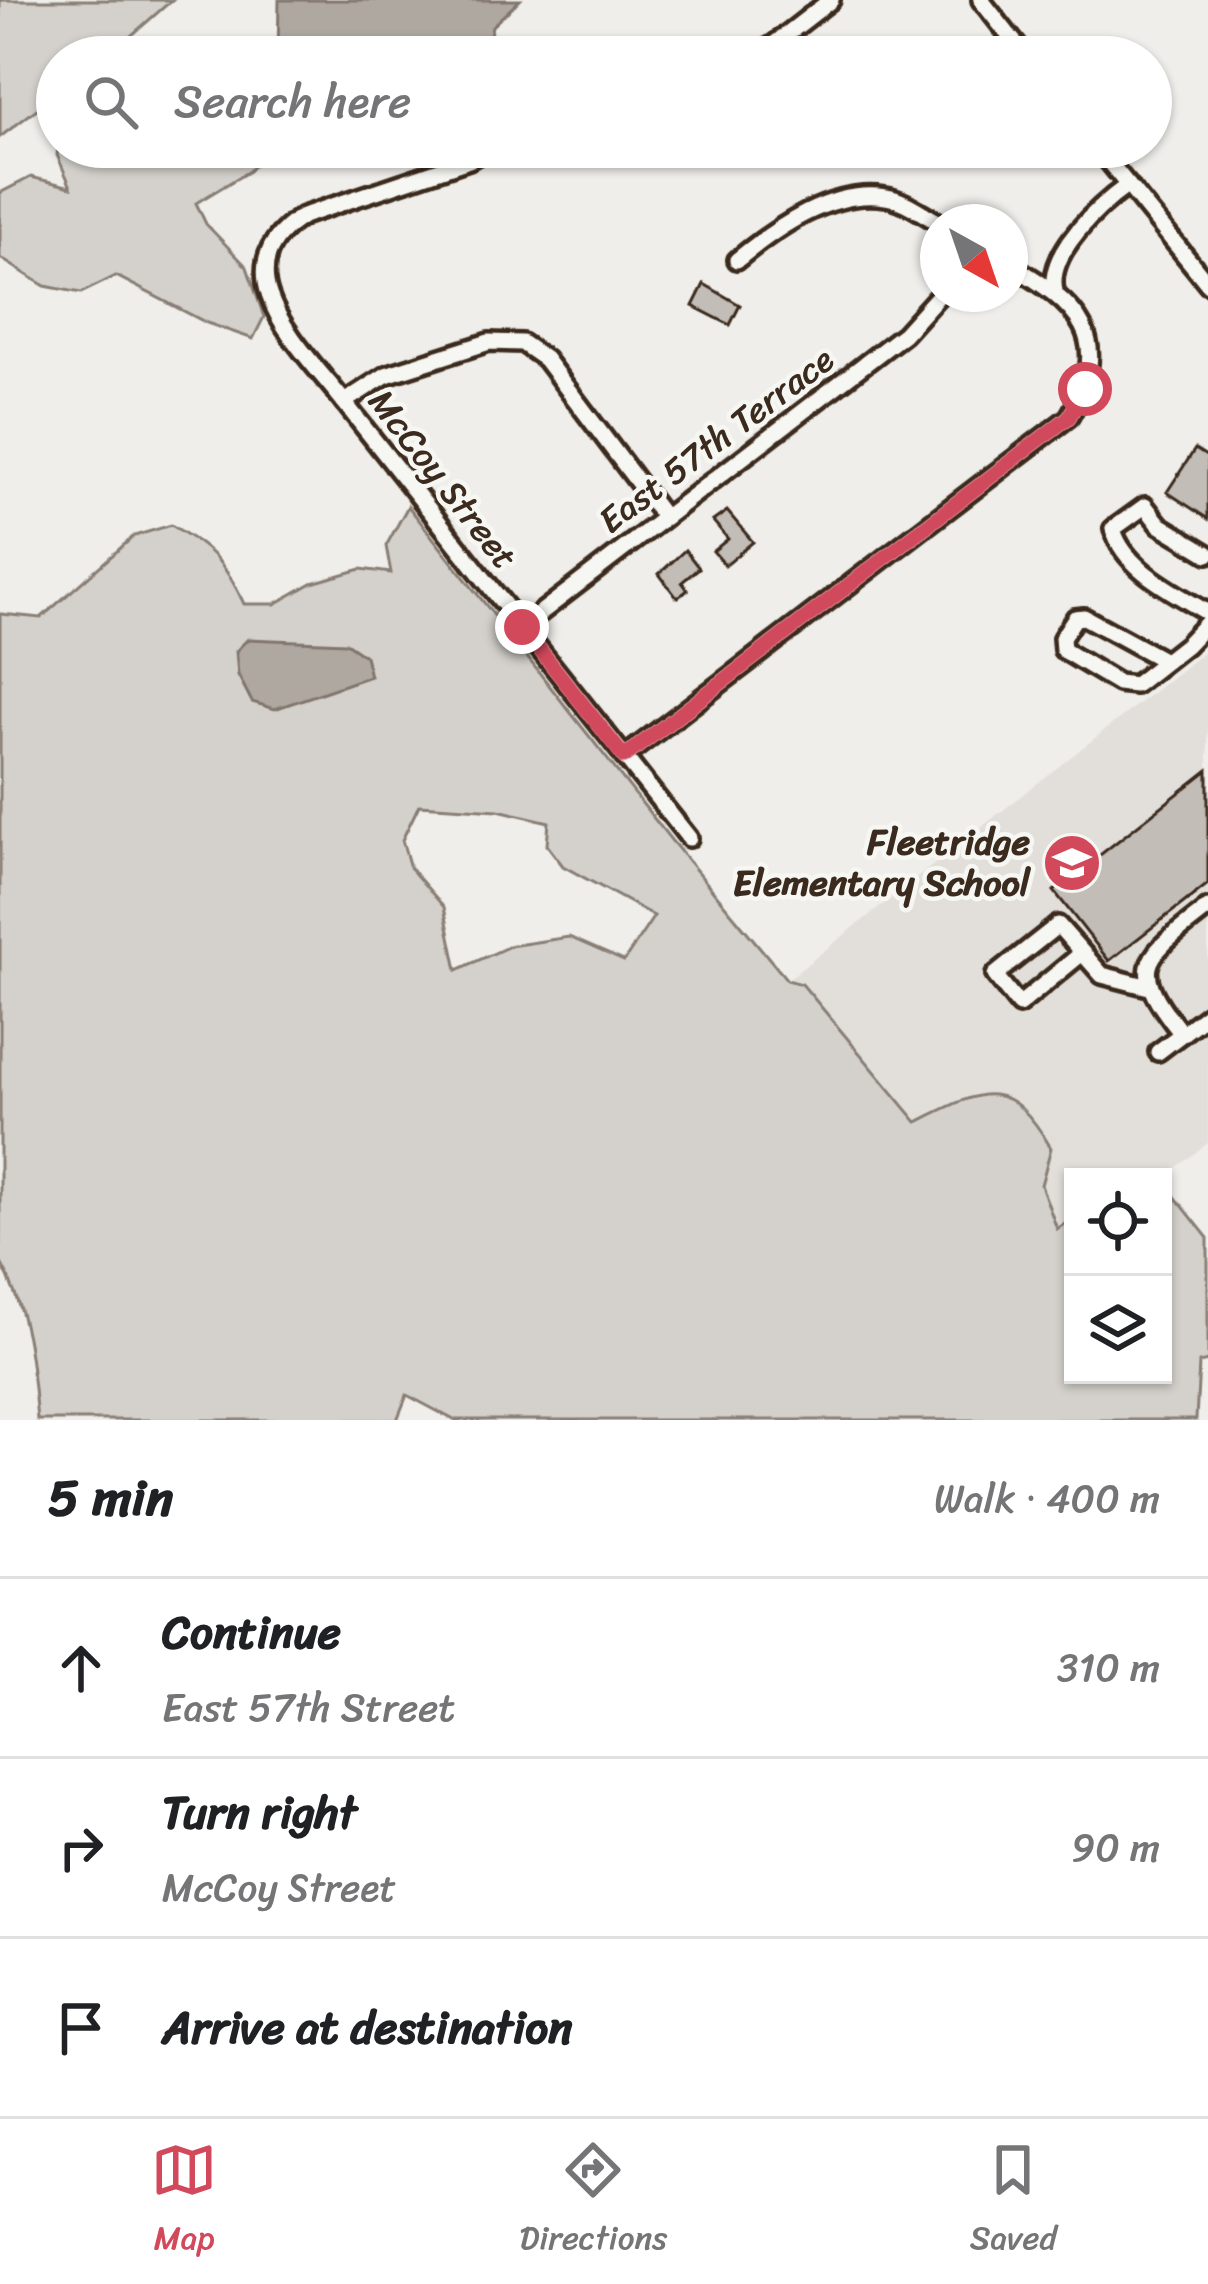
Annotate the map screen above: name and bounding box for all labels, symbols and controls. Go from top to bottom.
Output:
search box [36,36,1172,168]
text: Search here [174,62,411,142]
icon: search [78,69,144,135]
north arrow [920,204,1028,312]
street label: East 57th Terrace [584,329,848,551]
route start [1058,362,1112,416]
street label: McCoy Street [351,374,535,584]
route end [495,600,549,654]
place label: Fleetridge Elementary School [733,810,1032,915]
school or university icon: Fleetridge Elementary School [1041,832,1103,894]
map controls [1064,1168,1172,1384]
button: locate [1064,1168,1172,1276]
button: layers [1064,1276,1172,1384]
text: 5 min [48,1453,173,1543]
text: Walk · 400 m [934,1464,1160,1533]
text: Continue [162,1593,341,1673]
text: 310 m [1057,1633,1160,1702]
icon: ahead [48,1635,114,1701]
text: East 57th Street [162,1673,455,1742]
text: Turn right [162,1773,357,1853]
text: 90 m [1071,1813,1160,1882]
icon: right [48,1815,114,1881]
text: McCoy Street [162,1853,396,1922]
text: Arrive at destination [162,1988,572,2068]
icon: arrive [48,1995,114,2061]
tab: Map [151,2137,217,2267]
tab: Directions [520,2137,667,2267]
tab: Saved [970,2137,1057,2267]

